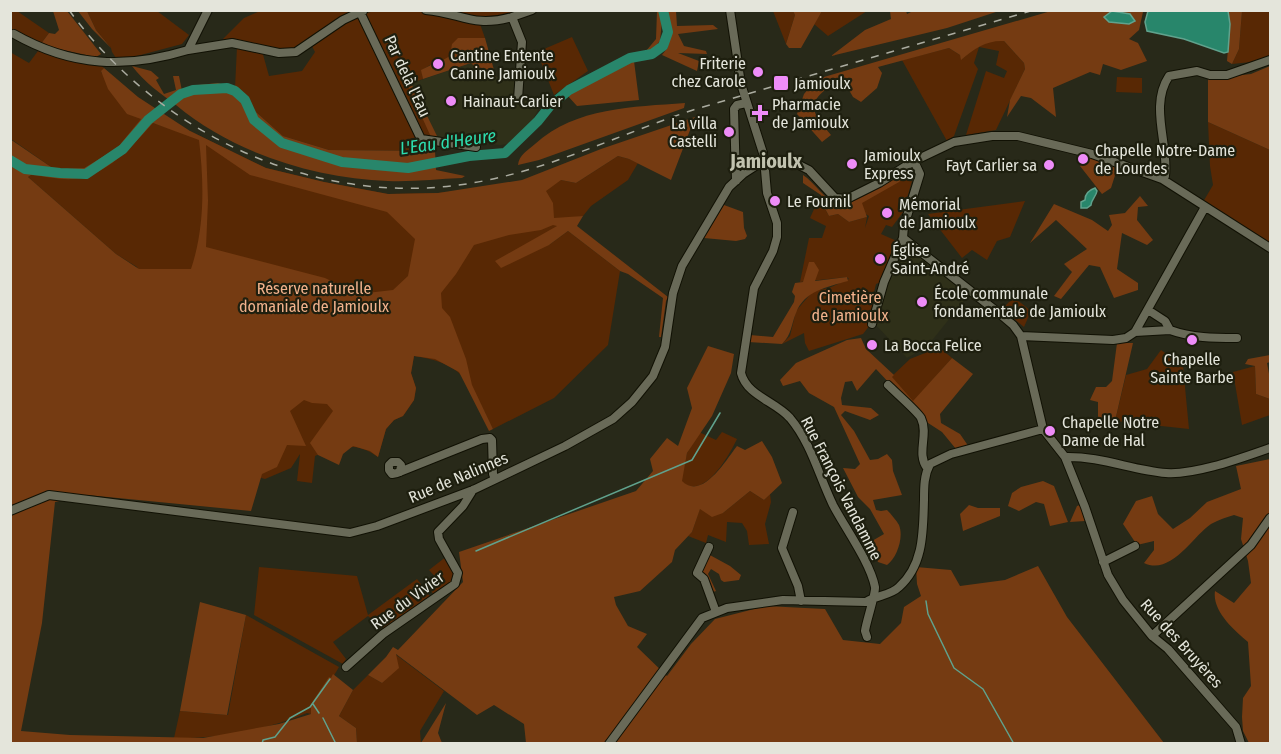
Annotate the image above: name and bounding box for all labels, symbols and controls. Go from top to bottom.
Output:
street label: Par delà l'Eau [380,32,435,120]
place label: Cantine Entente Canine Jamioulx [450,46,555,83]
place label: Friterie chez Carole [671,54,746,91]
marker: Cantine Entente Canine Jamioulx [431,57,445,71]
marker: Friterie chez Carole [751,65,765,79]
marker: Jamioulx [772,74,790,92]
place label: Jamioulx [794,74,851,93]
place label: Hainaut-Carlier [463,92,563,111]
marker: Hainaut-Carlier [444,94,458,108]
place label: Pharmacie de Jamioulx [772,95,849,132]
marker: Pharmacie de Jamioulx [753,106,767,120]
place label: La villa Castelli [669,114,717,151]
water label: L'Eau d'Heure [398,124,498,160]
marker: La villa Castelli [722,125,736,139]
place label: Chapelle Notre-Dame de Lourdes [1095,141,1235,178]
place label: Jamioulx Express [864,146,921,183]
district label: Jamioulx [729,149,803,173]
marker: Chapelle Notre-Dame de Lourdes [1076,152,1090,166]
place label: Fayt Carlier sa [946,156,1037,175]
marker: Jamioulx Express [845,157,859,171]
marker: Fayt Carlier sa [1042,158,1056,172]
place label: Le Fournil [787,192,851,211]
marker: Le Fournil [768,194,782,208]
place label: Mémorial de Jamioulx [899,195,976,232]
marker: Mémorial de Jamioulx [880,206,894,220]
place label: Église Saint-André [892,241,969,278]
marker: Église Saint-André [873,252,887,266]
park label: Réserve naturelle domaniale de Jamioulx [239,279,389,316]
place label: École communale fondamentale de Jamioulx [934,284,1106,321]
park label: Cimetière de Jamioulx [812,288,888,325]
marker: École communale fondamentale de Jamioulx [915,295,929,309]
marker: Chapelle Sainte Barbe [1185,333,1199,347]
place label: La Bocca Felice [884,336,982,355]
marker: La Bocca Felice [865,338,879,352]
place label: Chapelle Sainte Barbe [1150,350,1234,387]
street label: Rue François Vandamme [797,413,886,563]
place label: Chapelle Notre Dame de Hal [1062,413,1159,450]
marker: Chapelle Notre Dame de Hal [1043,424,1057,438]
street label: Rue de Nalinnes [406,448,511,507]
street label: Rue du Vivier [367,567,448,633]
street label: Rue des Bruyères [1137,595,1227,692]

